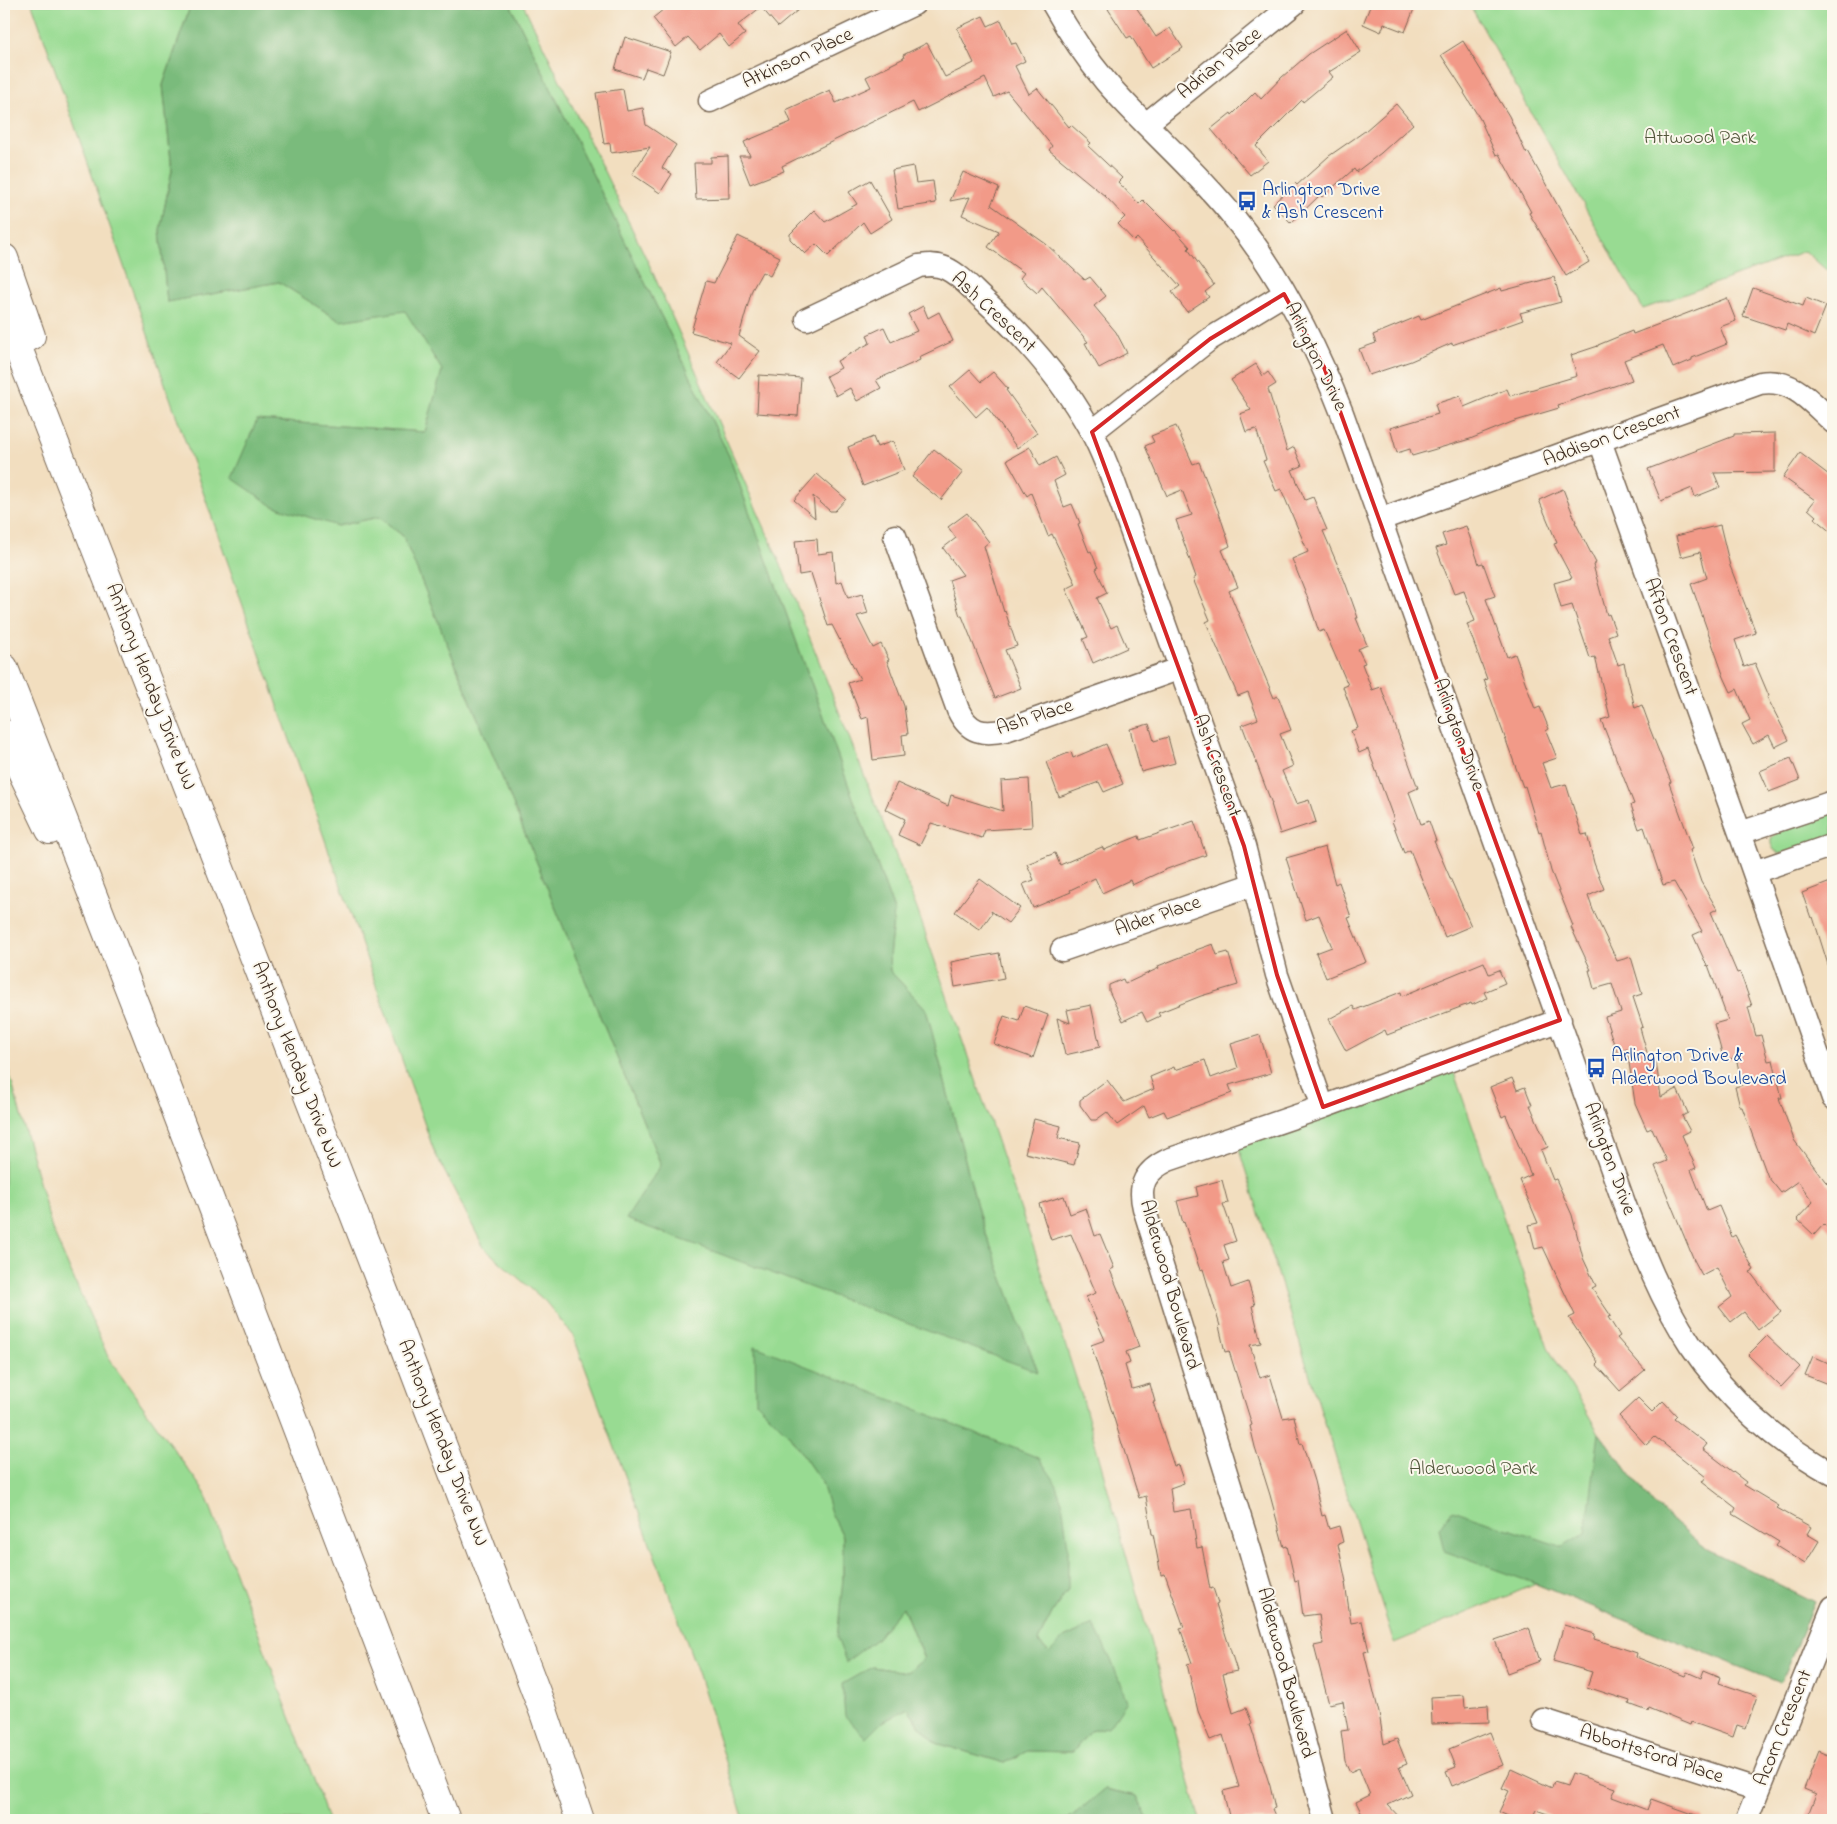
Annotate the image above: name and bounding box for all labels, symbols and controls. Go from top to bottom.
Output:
street label: Atkinson Place [738,21,858,97]
street label: Adrian Place [1171,21,1269,107]
park label: Attwood Park [1644,124,1756,153]
place label: Arlington Drive & Ash Crescent [1262,176,1384,228]
bus stop icon: Arlington Drive & Ash Crescent [1236,190,1258,212]
street label: Ash Crescent [944,266,1042,361]
street label: Arlington Drive [1275,298,1354,417]
street label: Addison Crescent [1539,399,1685,475]
street label: Afton Crescent [1635,574,1705,700]
street label: Anthony Henday Drive NW [97,580,203,794]
street label: Arlington Drive [1423,675,1492,796]
street label: Ash Place [993,692,1077,744]
street label: Ash Crescent [1184,710,1248,822]
street label: Alder Place [1111,889,1205,945]
street label: Anthony Henday Drive NW [243,958,349,1172]
place label: Arlington Drive & Alderwood Boulevard [1611,1042,1787,1094]
bus stop icon: Arlington Drive & Alderwood Boulevard [1585,1057,1607,1079]
street label: Arlington Drive [1574,1099,1643,1220]
street label: Alderwood Boulevard [1131,1197,1207,1373]
street label: Anthony Henday Drive NW [389,1336,495,1550]
park label: Alderwood Park [1409,1455,1537,1484]
street label: Alderwood Boulevard [1248,1584,1322,1762]
street label: Acorn Crescent [1747,1665,1821,1791]
street label: Abbottsford Place [1575,1718,1727,1792]

